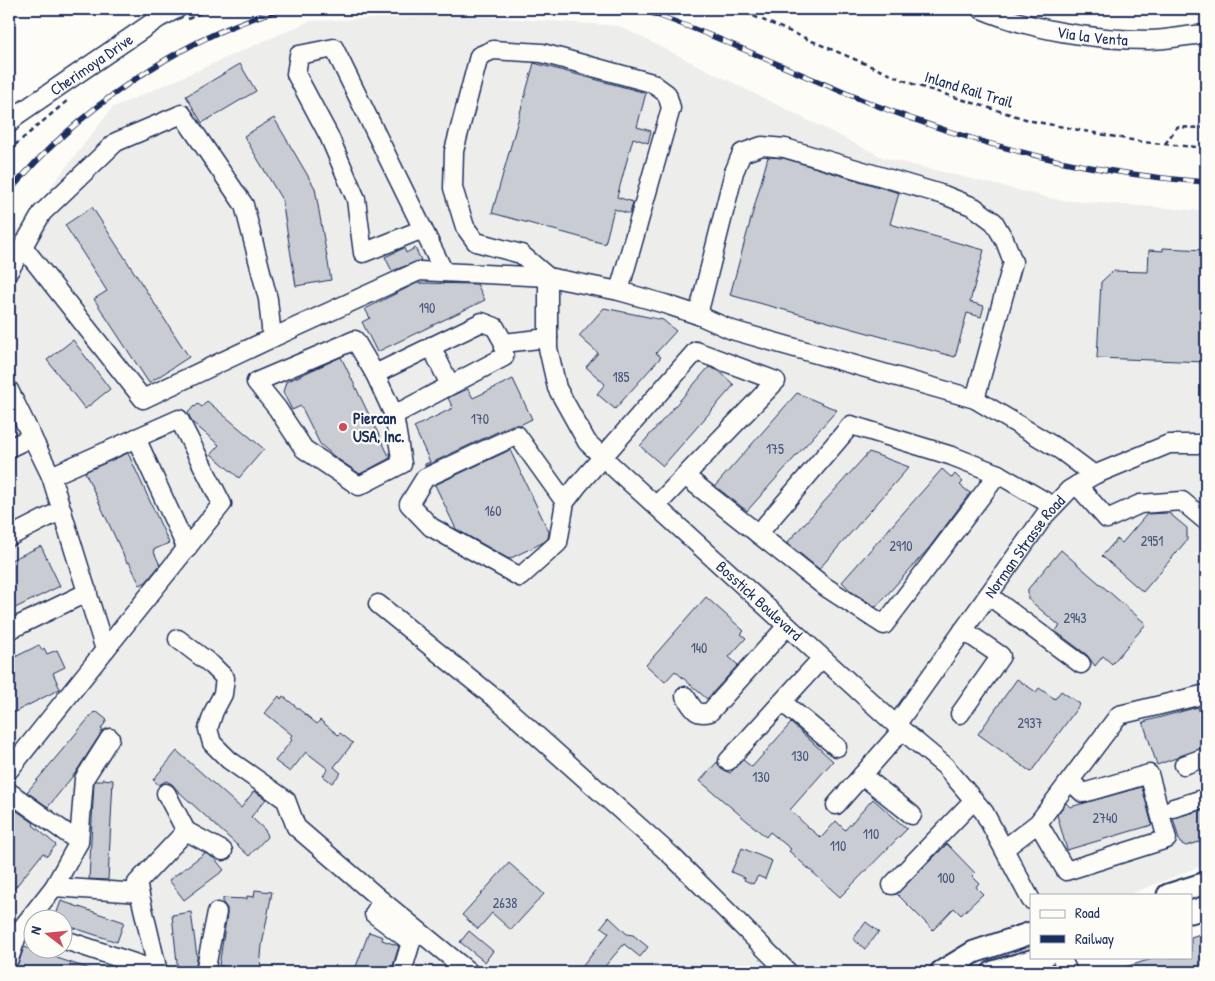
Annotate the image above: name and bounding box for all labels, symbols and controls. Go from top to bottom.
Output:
street label: Via la Venta [1055,20,1128,51]
street label: Cherimoya Drive [45,28,138,100]
street label: Inland Rail Trail [922,65,1017,113]
house number: 190 [419,298,435,317]
house number: 185 [612,367,630,386]
place label: Piercan USA, Inc. [353,407,405,447]
house number: 170 [471,409,489,428]
marker: Piercan USA, Inc. [337,421,349,433]
house number: 175 [766,439,784,458]
street label: Norman Strasse Road [979,490,1070,602]
house number: 160 [485,501,501,520]
house number: 2951 [1141,531,1163,550]
house number: 2910 [889,536,913,555]
street label: Bosstick Boulevard [712,555,807,645]
house number: 2943 [1063,608,1087,627]
house number: 140 [691,638,707,657]
house number: 2937 [1018,713,1043,732]
house number: 130 [791,746,809,765]
house number: 130 [752,767,770,786]
house number: 2740 [1092,808,1118,827]
house number: 110 [863,824,879,843]
house number: 110 [830,836,846,855]
house number: 100 [937,868,955,887]
house number: 2638 [493,893,517,912]
legend [1030,894,1192,958]
text: Road [1075,902,1100,923]
north arrow [22,908,72,958]
text: N [25,924,45,936]
text: Railway [1075,928,1114,949]

